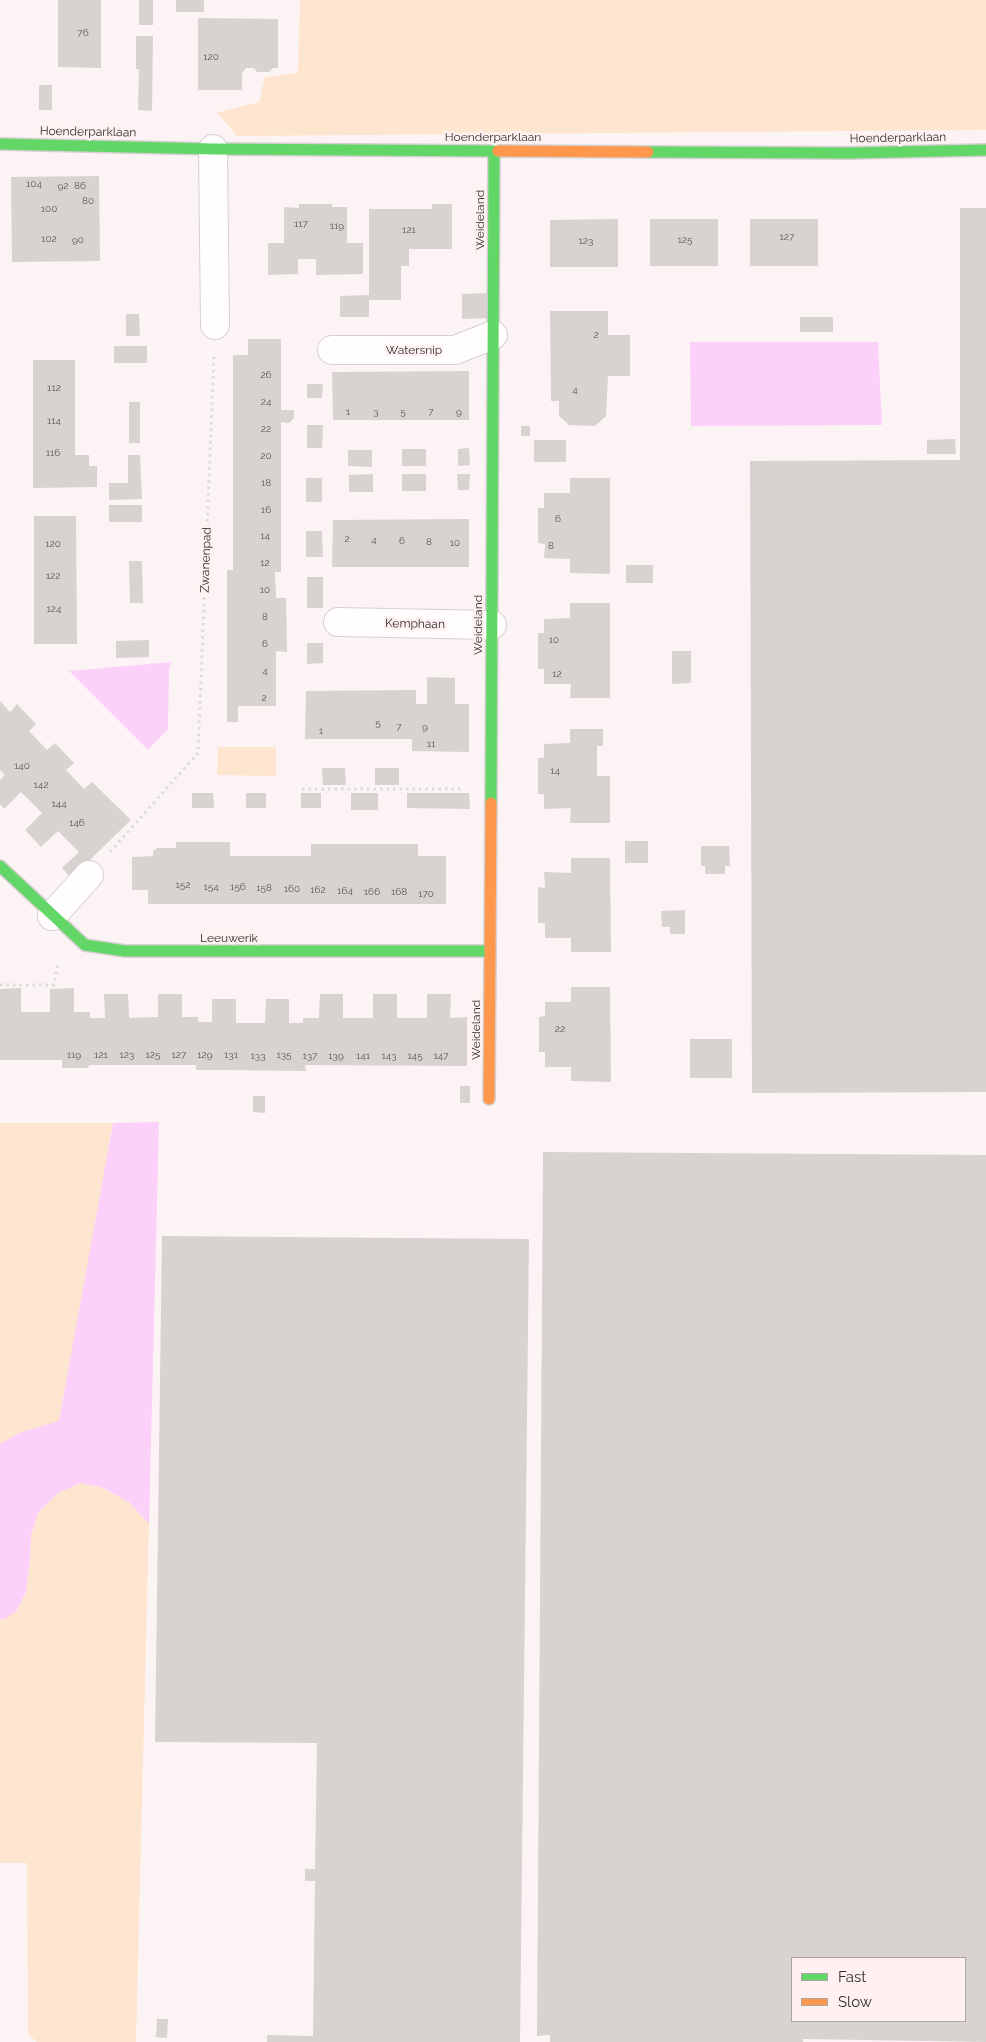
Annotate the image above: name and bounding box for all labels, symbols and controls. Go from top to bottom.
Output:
house number: 76 [77,27,89,39]
house number: 120 [203,51,219,63]
street label: Hoenderparklaan [40,124,136,140]
street label: Hoenderparklaan [445,130,541,144]
street label: Hoenderparklaan [850,130,946,146]
house number: 104 [26,178,42,190]
house number: 92 [57,180,69,192]
house number: 86 [74,180,86,192]
street label: Weideland [473,190,487,250]
house number: 80 [82,195,94,207]
house number: 100 [41,203,57,215]
house number: 117 [294,218,308,230]
house number: 119 [330,220,344,232]
house number: 121 [402,224,416,236]
house number: 127 [780,231,794,243]
house number: 102 [41,233,57,245]
house number: 90 [72,234,84,246]
house number: 125 [678,234,692,246]
house number: 123 [579,235,593,247]
house number: 2 [593,329,599,341]
street label: Watersnip [386,343,442,357]
house number: 26 [260,369,272,381]
house number: 112 [47,382,61,394]
house number: 4 [572,384,578,396]
house number: 24 [261,396,271,408]
house number: 1 [346,406,350,418]
house number: 3 [373,406,379,418]
house number: 5 [400,406,406,418]
house number: 7 [428,406,434,418]
house number: 9 [456,406,462,418]
house number: 114 [47,415,61,427]
house number: 22 [261,423,271,435]
house number: 116 [46,447,60,459]
house number: 20 [260,450,272,462]
house number: 18 [261,477,271,489]
house number: 16 [261,504,271,516]
house number: 6 [555,513,561,525]
street label: Zwanenpad [198,527,214,593]
house number: 14 [260,530,270,542]
house number: 2 [344,533,350,545]
house number: 4 [371,534,377,546]
house number: 6 [399,535,405,547]
house number: 8 [426,536,432,548]
house number: 10 [450,537,460,549]
house number: 120 [45,538,61,550]
house number: 8 [548,540,554,552]
house number: 12 [260,557,270,569]
house number: 122 [46,570,60,582]
house number: 10 [260,584,270,596]
street label: Weideland [471,595,485,655]
house number: 124 [47,603,61,615]
house number: 8 [262,611,268,623]
street label: Kemphaan [385,616,445,632]
house number: 10 [549,634,559,646]
house number: 6 [262,638,268,650]
house number: 4 [262,665,268,677]
house number: 12 [552,668,562,680]
house number: 2 [261,692,267,704]
house number: 5 [375,717,381,729]
house number: 7 [396,721,402,733]
house number: 9 [422,721,428,733]
house number: 1 [319,725,323,737]
house number: 11 [427,738,435,750]
house number: 140 [14,760,30,772]
house number: 14 [550,765,560,777]
house number: 142 [34,779,48,791]
house number: 144 [51,798,67,810]
house number: 146 [69,817,85,829]
house number: 152 [176,879,190,891]
house number: 154 [203,881,219,893]
house number: 156 [230,881,246,893]
house number: 158 [256,882,272,894]
house number: 160 [284,883,300,895]
house number: 162 [310,884,326,896]
house number: 164 [337,885,353,897]
house number: 166 [364,886,380,898]
house number: 168 [391,886,407,898]
house number: 170 [418,888,434,900]
street label: Leeuwerik [200,931,258,945]
street label: Weideland [469,1000,483,1060]
house number: 22 [555,1023,565,1035]
house number: 119 [67,1049,81,1061]
house number: 121 [94,1049,108,1061]
house number: 123 [120,1049,134,1061]
house number: 125 [146,1049,160,1061]
house number: 127 [172,1049,186,1061]
house number: 129 [197,1049,213,1061]
house number: 131 [224,1049,238,1061]
house number: 135 [276,1049,292,1061]
house number: 133 [251,1050,265,1062]
house number: 137 [303,1050,317,1062]
house number: 139 [328,1050,344,1062]
house number: 141 [356,1050,370,1062]
house number: 143 [381,1050,397,1062]
house number: 145 [407,1050,423,1062]
house number: 147 [433,1050,449,1062]
legend [791,1957,966,2022]
text: Fast [838,1968,866,1986]
text: Slow [838,1993,872,2011]

